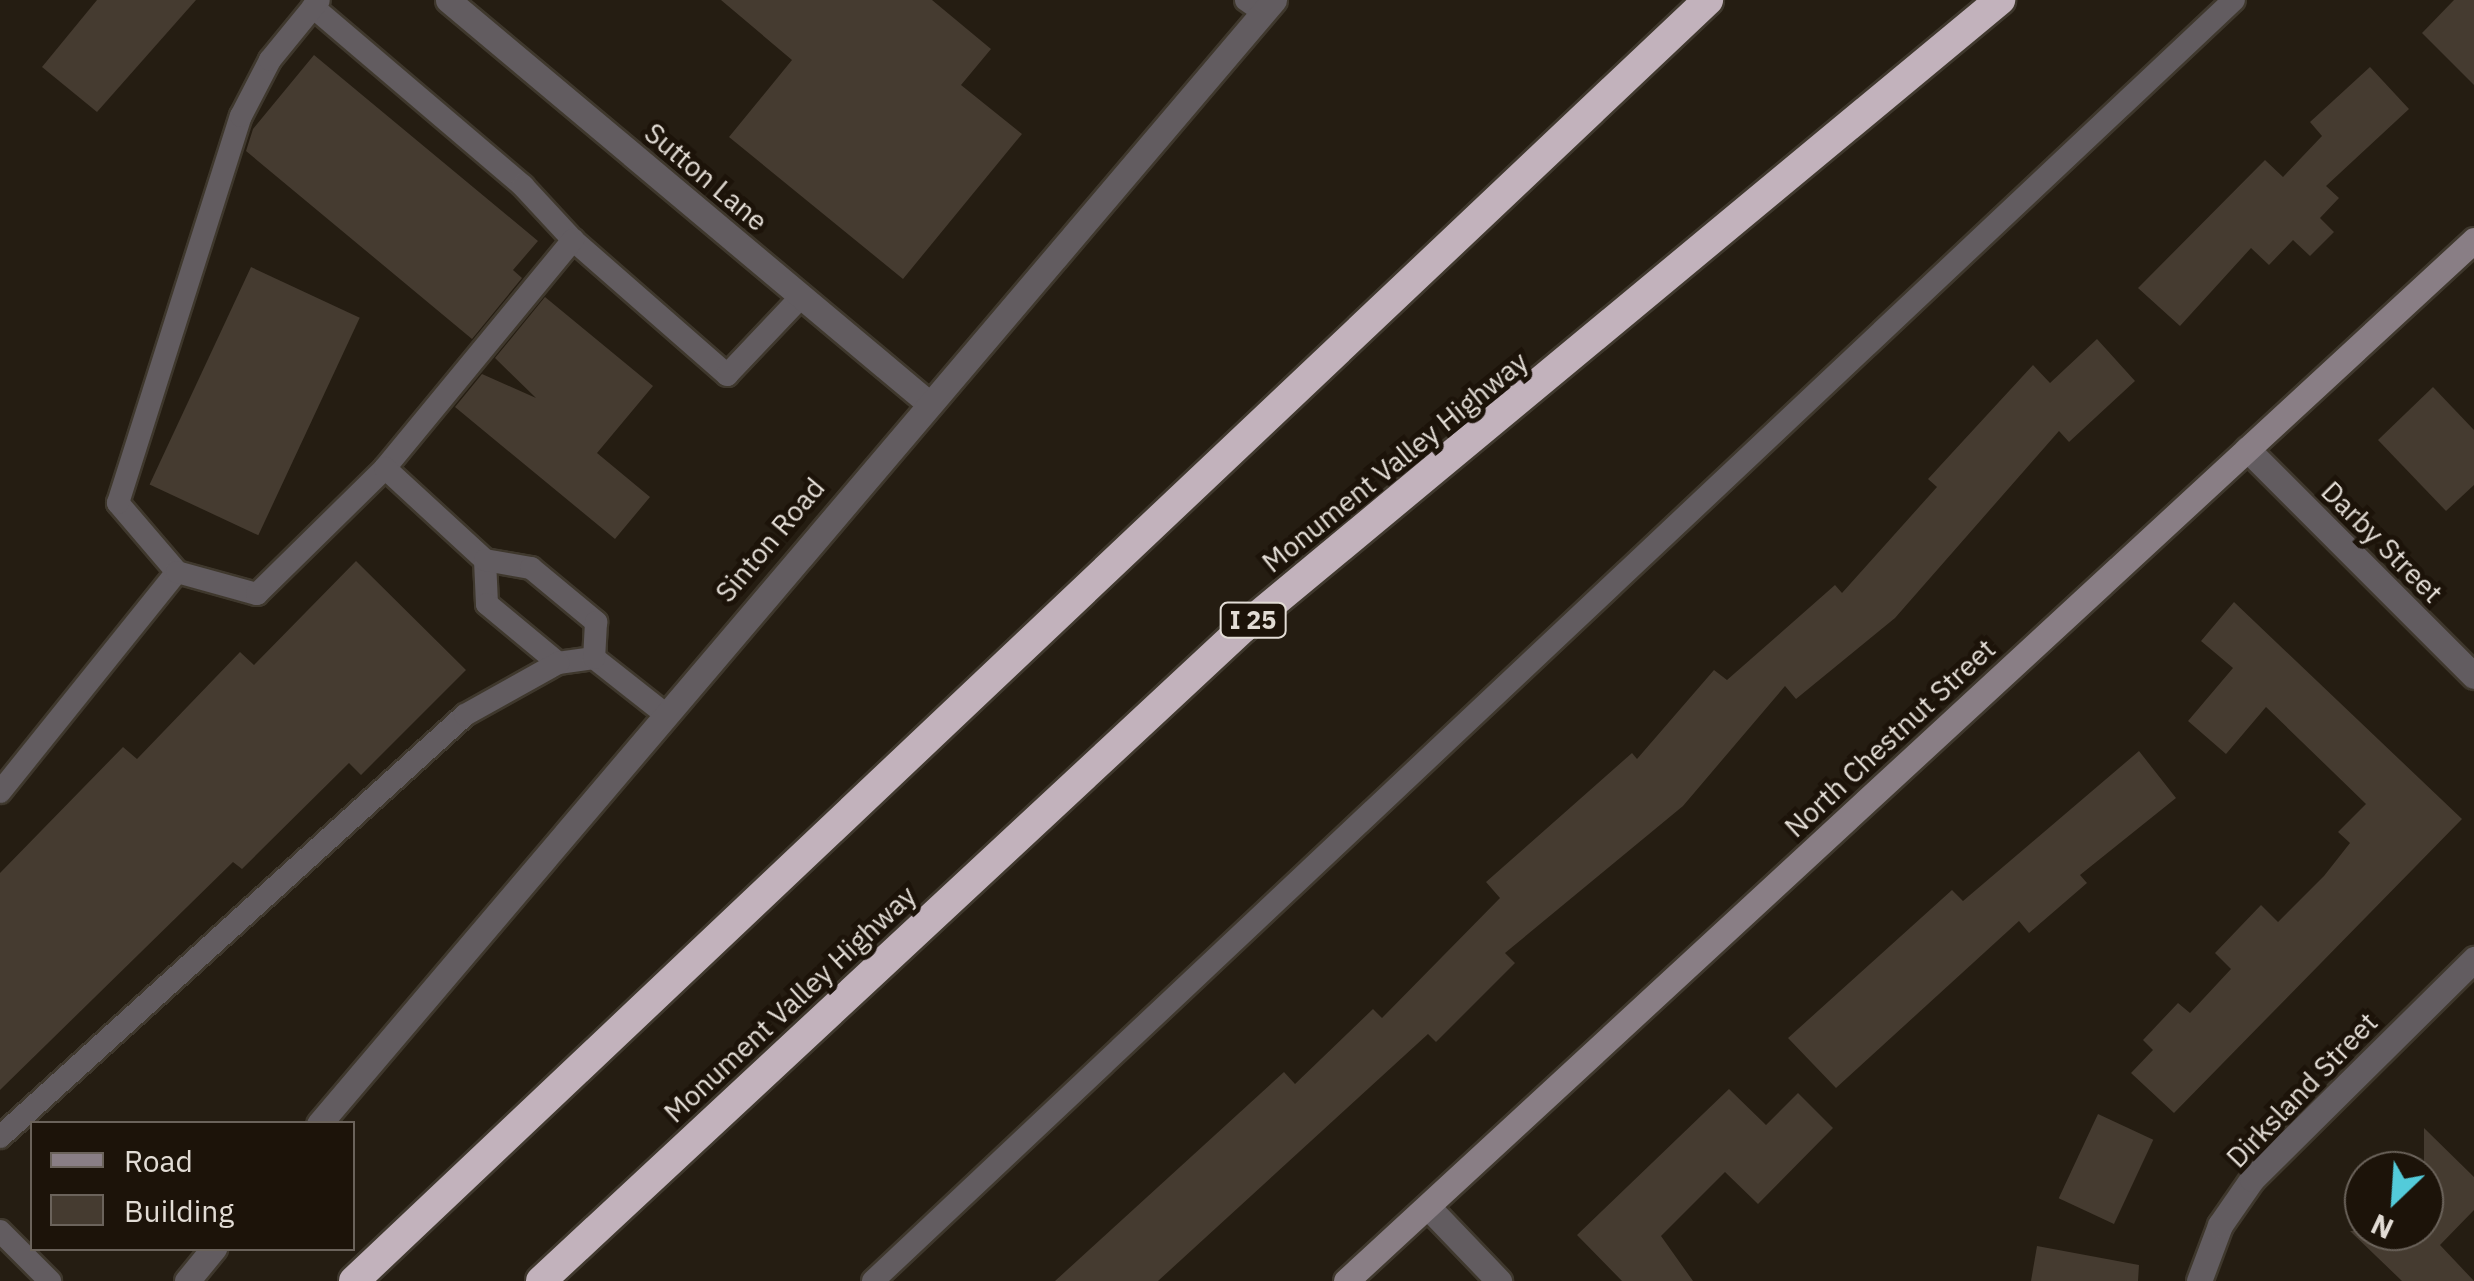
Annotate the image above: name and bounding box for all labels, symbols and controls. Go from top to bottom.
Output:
street label: Sutton Lane [638,116,774,238]
street label: Monument Valley Highway [1255,345,1535,579]
street label: Sinton Road [708,471,832,609]
street label: Darby Street [2314,474,2450,610]
road number: I 25 [1218,600,1288,640]
street label: North Chestnut Street [1778,632,2002,844]
street label: Monument Valley Highway [657,879,923,1129]
street label: Dirksland Street [2220,1006,2384,1174]
legend [30,1121,355,1251]
text: Road [124,1141,193,1180]
north arrow [2344,1151,2444,1251]
text: Building [124,1191,234,1230]
text: N [2365,1206,2399,1248]

